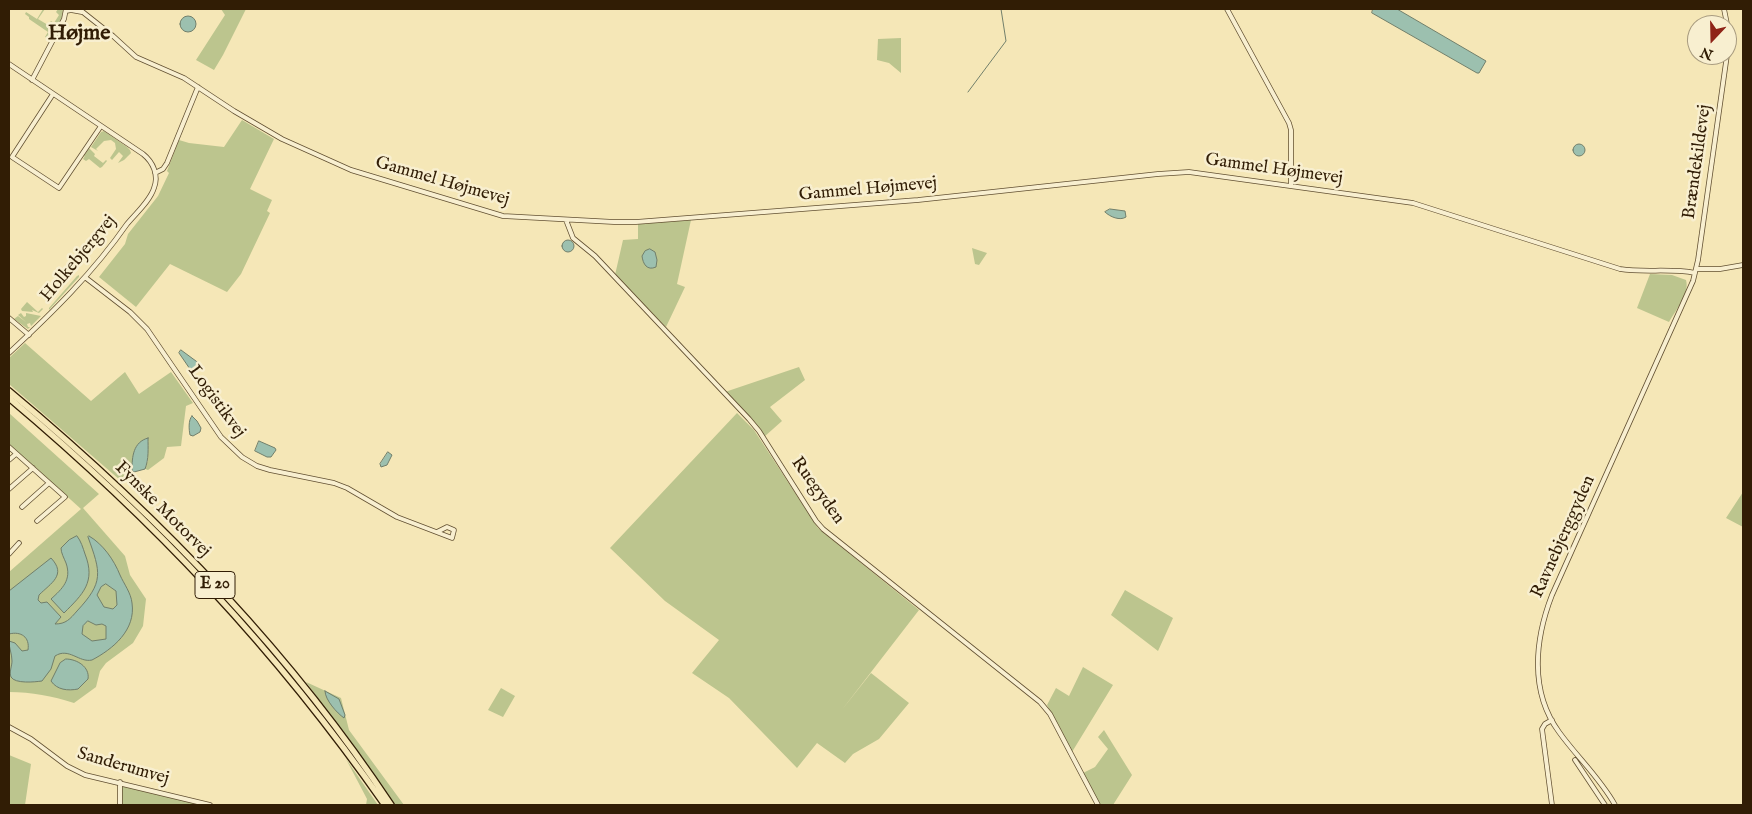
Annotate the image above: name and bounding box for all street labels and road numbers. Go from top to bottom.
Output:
street label: Brændekildevej [1679,103,1717,221]
street label: Gammel Højmevej [1204,150,1344,190]
street label: Gammel Højmevej [372,153,512,211]
street label: Gammel Højmevej [798,173,938,207]
street label: Holkebjergvej [36,211,122,307]
street label: Logistikvej [182,361,250,443]
street label: Ruegyden [785,453,849,529]
street label: Fynske Motorvej [109,457,215,563]
street label: Ravnebjerggyden [1527,472,1601,602]
road number: E 20 [195,572,235,598]
street label: Sanderumvej [75,744,171,790]

